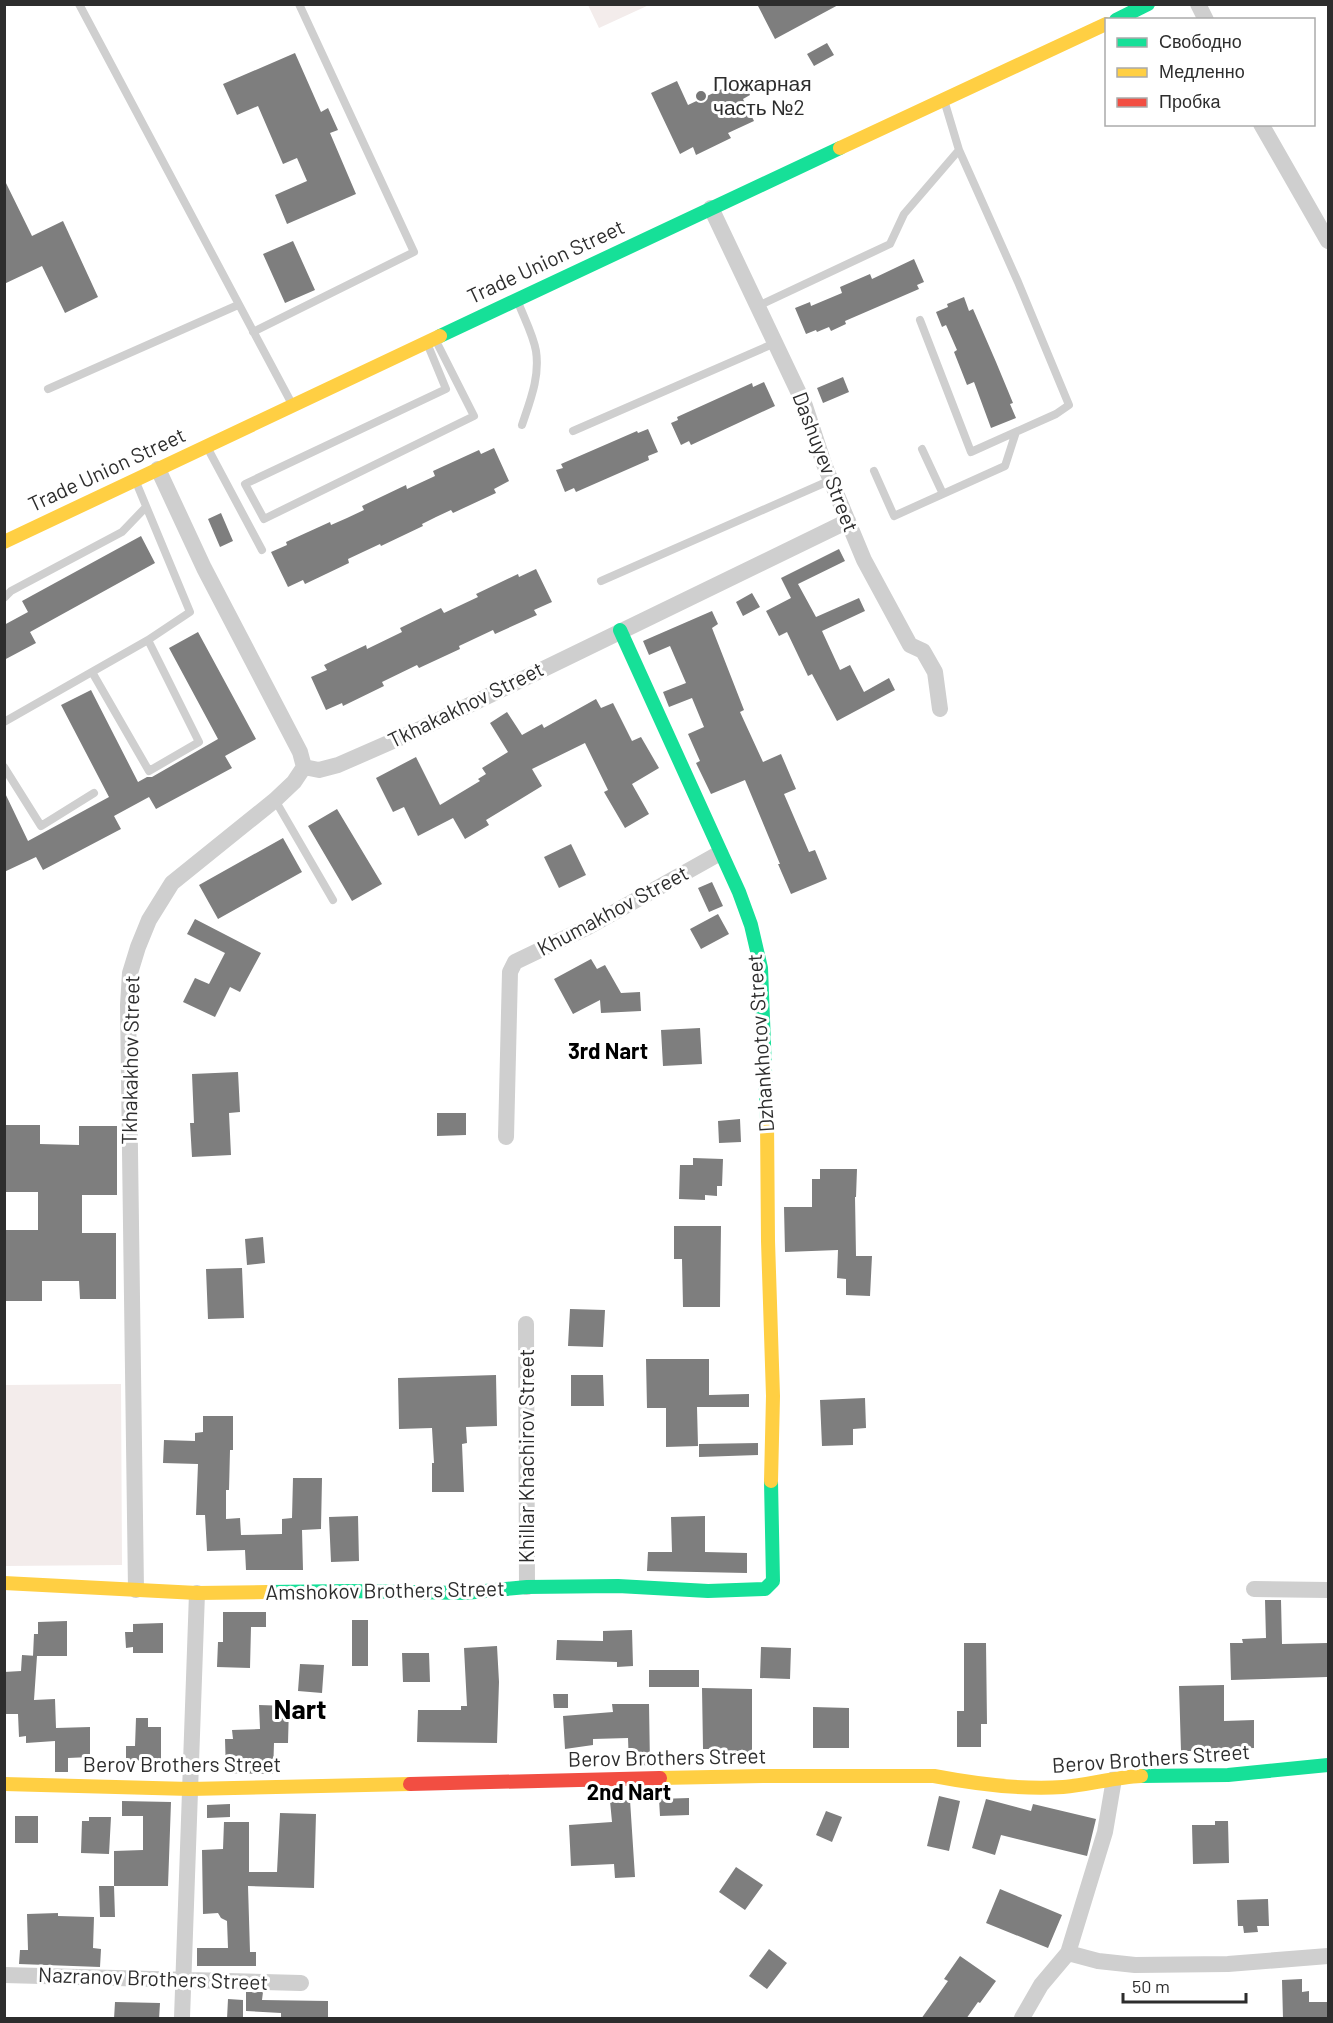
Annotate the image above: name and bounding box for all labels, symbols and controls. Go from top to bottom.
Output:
legend [1105,18,1315,126]
text: Свободно [1159,30,1242,52]
text: Медленно [1159,60,1245,82]
place label: Пожарная часть №2 [713,70,812,119]
marker: Пожарная часть №2 [694,89,708,103]
text: Пробка [1159,90,1222,112]
street label: Trade Union Street [463,213,628,308]
street label: Dashuyev Street [788,388,865,535]
street label: Trade Union Street [24,421,189,516]
street label: Tkhakakhov Street [384,655,547,752]
street label: Khumakhov Street [532,859,692,960]
street label: Dzhankhotov Street [741,953,778,1133]
street label: Tkhakakhov Street [116,975,143,1145]
district label: 3rd Nart [568,1037,648,1063]
street label: Khillar Khachirov Street [513,1349,538,1563]
street label: Amshokov Brothers Street [265,1575,505,1604]
district label: Nart [274,1692,326,1724]
street label: Berov Brothers Street [1051,1738,1251,1777]
street label: Berov Brothers Street [568,1742,766,1771]
street label: Berov Brothers Street [83,1751,281,1776]
district label: 2nd Nart [587,1778,671,1804]
street label: Nazranov Brothers Street [38,1961,269,1994]
scale bar [1123,1966,1246,2004]
text: 50 m [1132,1975,1170,1997]

